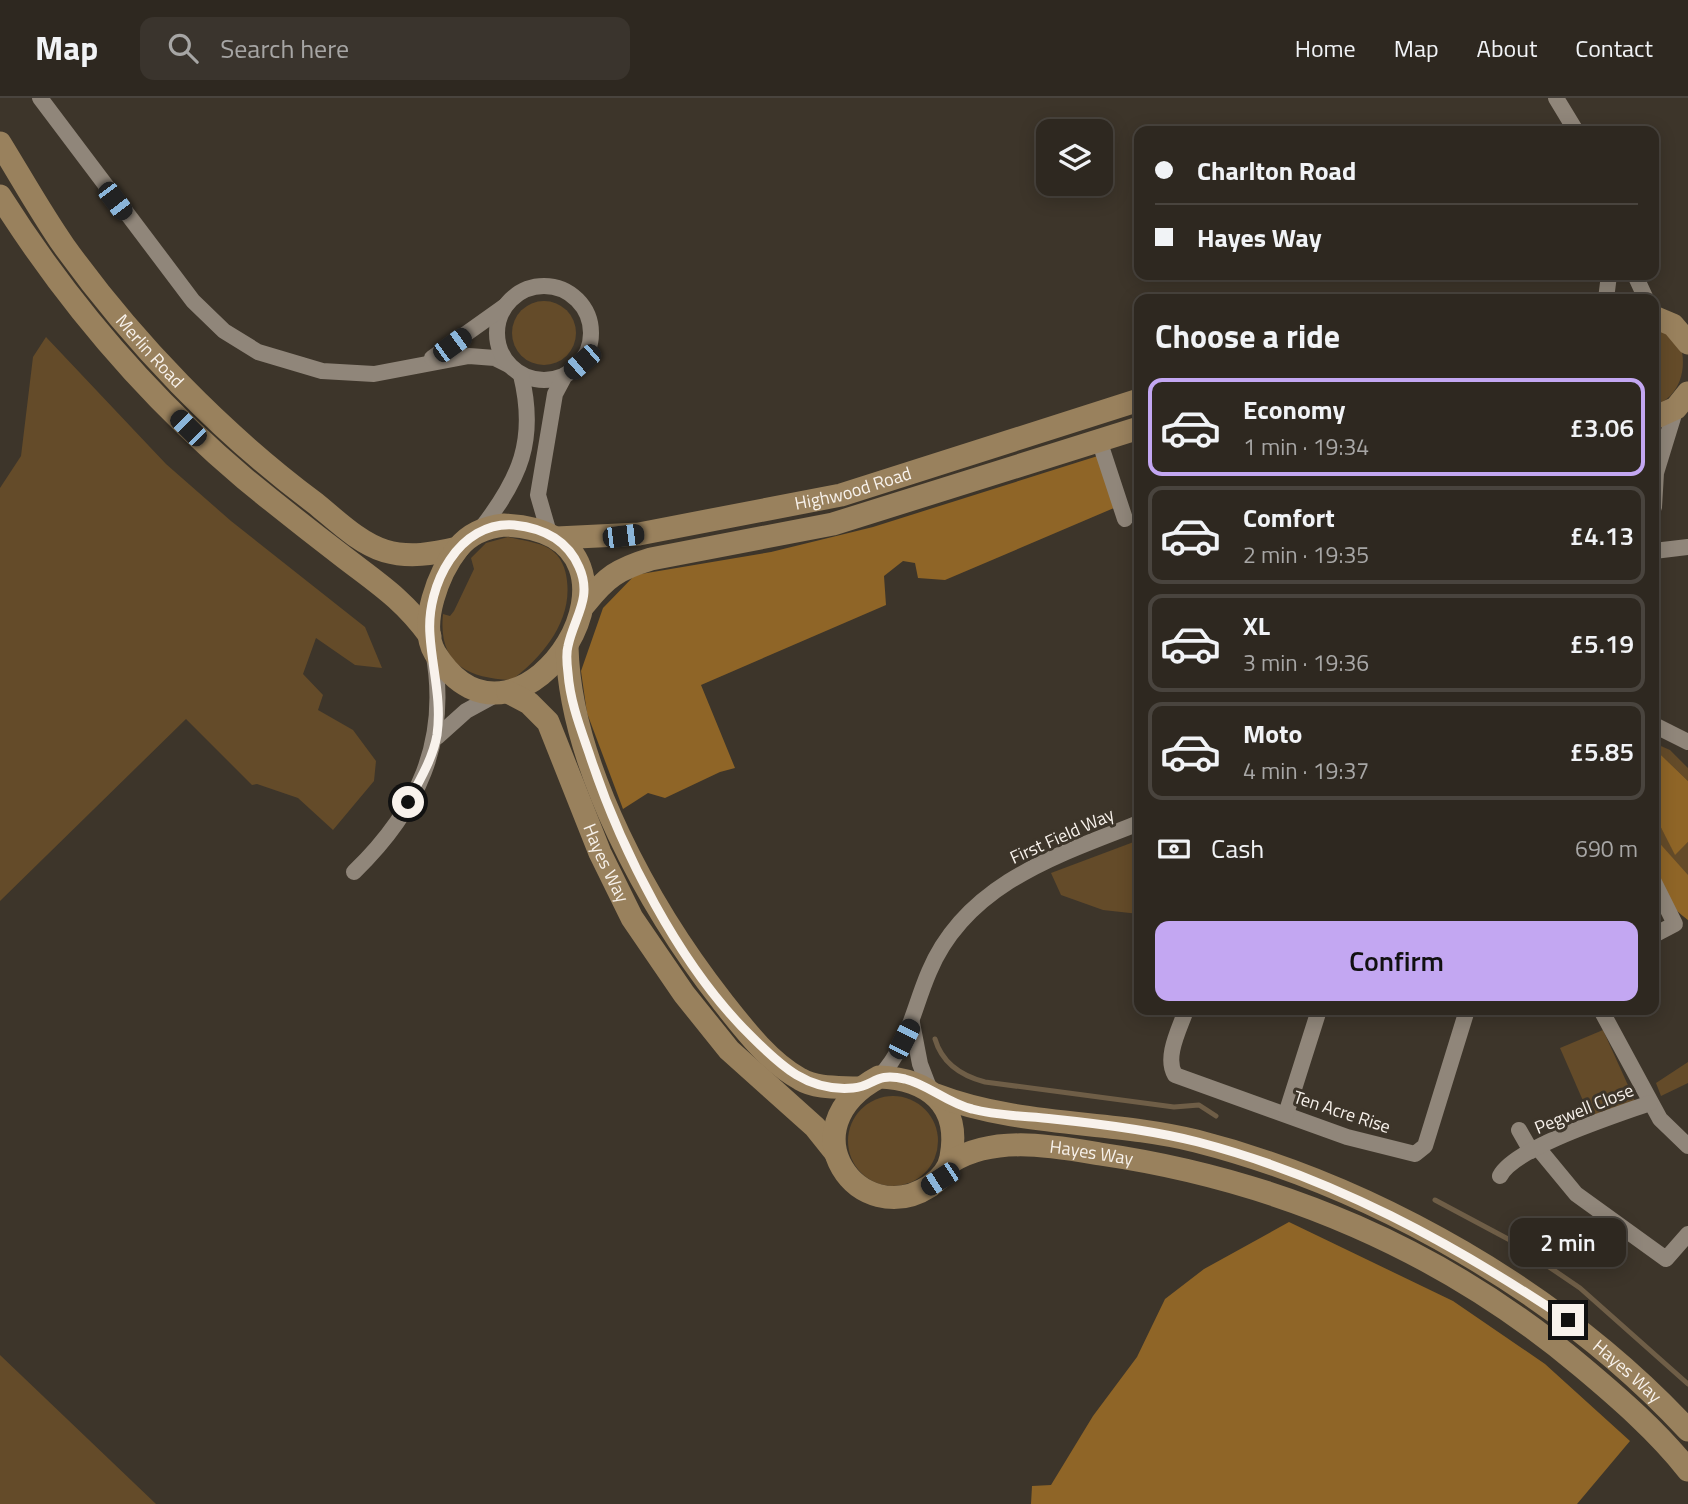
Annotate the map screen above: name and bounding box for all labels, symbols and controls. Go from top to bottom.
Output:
search box [140,17,630,80]
text: Map [35,23,98,73]
icon: search [164,29,202,67]
text: Search here [220,29,349,68]
text: Home [1295,30,1356,66]
text: Map [1394,30,1439,66]
text: About [1477,30,1537,66]
text: Contact [1575,30,1653,66]
map controls [1036,119,1113,196]
button: layers [1036,119,1113,196]
text: Charlton Road [1197,151,1356,190]
car [94,178,137,224]
text: Hayes Way [1197,218,1322,257]
street label: Merlin Road [109,308,191,394]
text: Choose a ride [1155,312,1340,360]
car [429,324,476,366]
car [560,340,605,384]
text: Economy [1243,390,1345,429]
icon: car [1159,396,1222,459]
car [166,406,211,450]
text: £3.06 [1570,408,1634,447]
text: 1 min · 19:34 [1243,429,1369,464]
street label: Highwood Road [792,459,915,517]
text: Comfort [1243,498,1335,537]
icon: car [1159,504,1222,567]
text: £4.13 [1570,516,1634,555]
car [601,523,646,549]
text: 2 min · 19:35 [1243,537,1369,572]
text: XL [1243,606,1270,645]
icon: car [1159,612,1222,675]
text: £5.19 [1570,624,1634,663]
text: 3 min · 19:36 [1243,645,1369,680]
text: Moto [1243,714,1302,753]
icon: car [1159,720,1222,783]
text: £5.85 [1570,732,1634,771]
text: 4 min · 19:37 [1243,753,1369,788]
route start [392,786,424,818]
street label: First Field Way [1005,800,1119,871]
street label: Hayes Way [577,819,636,907]
text: Cash [1211,829,1264,868]
icon: cash [1155,830,1193,868]
text: 690 m [1575,831,1638,866]
button: Confirm [1155,921,1638,1001]
car [886,1016,923,1062]
street label: Pegwell Close [1530,1076,1637,1141]
street label: Ten Acre Rise [1290,1083,1394,1140]
street label: Hayes Way [1048,1133,1136,1172]
car [917,1159,964,1199]
callout: 2 min [1510,1218,1626,1268]
text: 2 min [1540,1225,1596,1260]
route end [1552,1304,1584,1336]
street label: Hayes Way [1587,1333,1668,1409]

